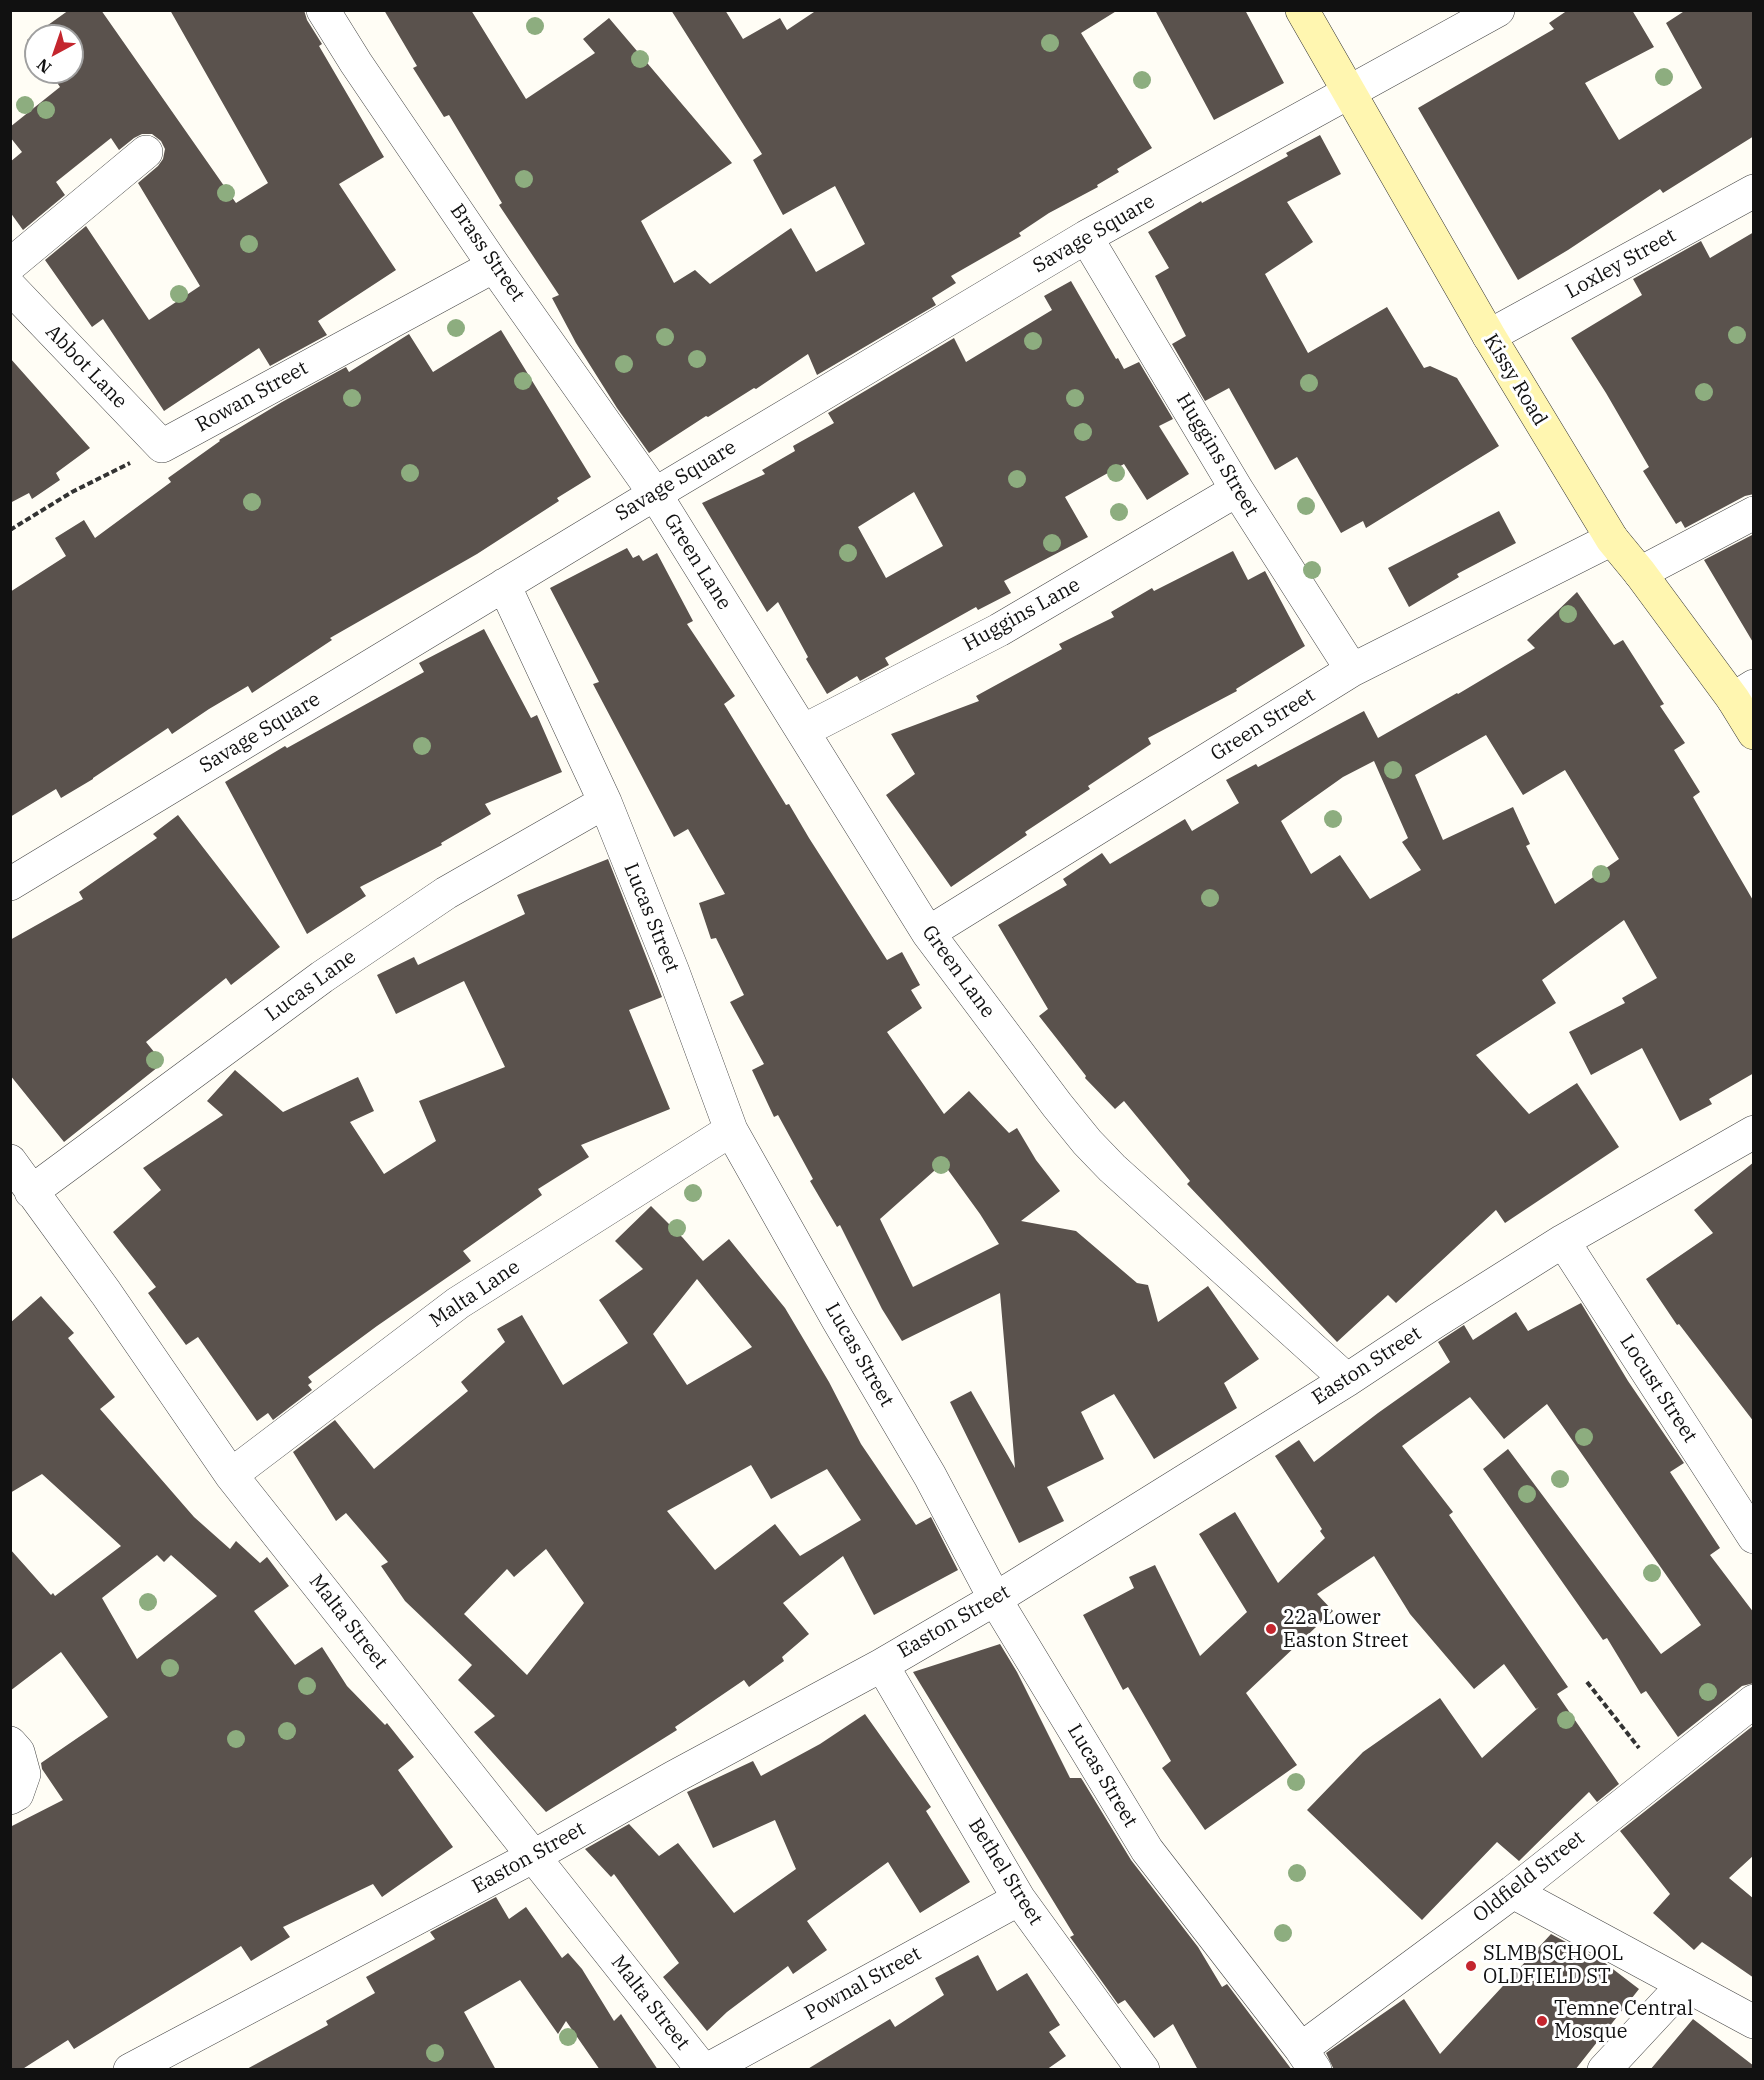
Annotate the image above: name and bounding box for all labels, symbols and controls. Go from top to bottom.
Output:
north arrow [24,24,84,84]
text: N [32,55,55,78]
street label: Savage Square [1029,190,1159,278]
street label: Brass Street [445,200,529,306]
street label: Loxley Street [1562,224,1680,304]
street label: Abbot Lane [40,320,132,414]
street label: Kissy Road [1478,330,1552,430]
street label: Rowan Street [192,356,312,438]
street label: Huggins Street [1171,389,1263,521]
street label: Savage Square [611,436,741,526]
street label: Green Lane [658,510,736,614]
street label: Huggins Lane [959,573,1085,657]
street label: Green Street [1206,683,1320,767]
street label: Savage Square [195,688,325,778]
street label: Lucas Street [618,860,684,976]
street label: Green Lane [916,921,1000,1023]
street label: Lucas Lane [261,945,361,1027]
street label: Malta Lane [425,1255,525,1333]
street label: Lucas Street [820,1299,898,1411]
street label: Easton Street [1308,1322,1426,1410]
street label: Locust Street [1614,1331,1702,1447]
street label: Malta Street [304,1570,392,1674]
street label: Easton Street [894,1580,1014,1664]
place label: 22a Lower Easton Street [1283,1606,1408,1653]
marker: 22a Lower Easton Street [1264,1622,1278,1636]
street label: Lucas Street [1062,1720,1142,1832]
street label: Bethel Street [963,1814,1047,1930]
street label: Easton Street [468,1817,590,1899]
street label: Oldfield Street [1468,1826,1590,1928]
street label: Pownal Street [801,1942,925,2026]
place label: SLMB SCHOOL OLDFIELD ST [1483,1942,1623,1989]
street label: Malta Street [606,1951,694,2055]
marker: SLMB SCHOOL OLDFIELD ST [1464,1959,1478,1973]
place label: Temne Central Mosque [1554,1997,1693,2044]
marker: Temne Central Mosque [1535,2014,1549,2028]

